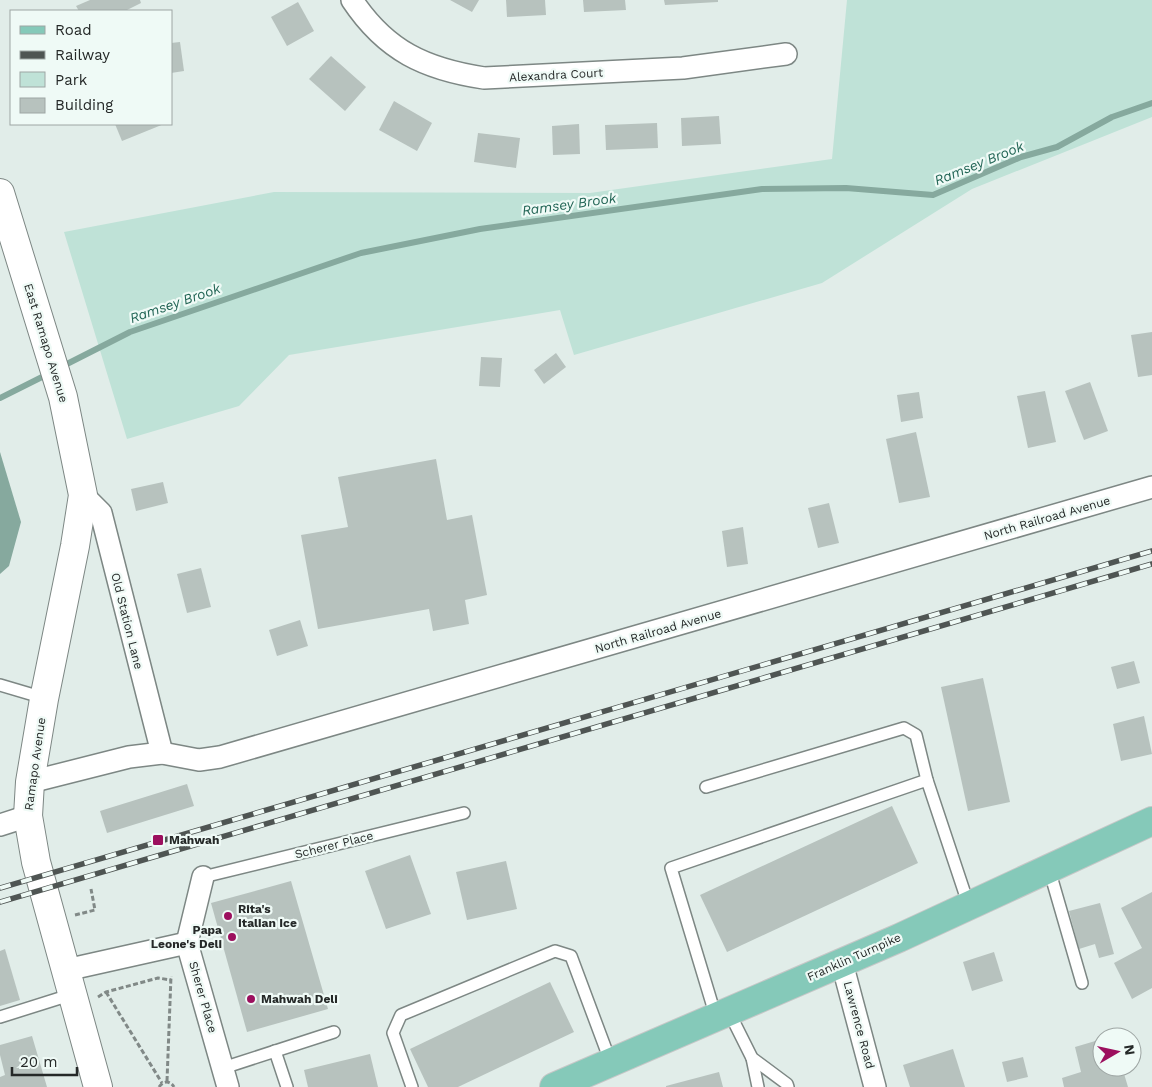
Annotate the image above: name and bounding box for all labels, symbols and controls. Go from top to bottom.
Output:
legend [10,10,172,125]
text: Road [55,21,92,39]
text: Railway [55,46,110,64]
street label: Alexandra Court [509,66,603,84]
text: Park [55,71,88,89]
text: Building [55,96,113,114]
water label: Ramsey Brook [932,138,1026,188]
water label: Ramsey Brook [521,189,617,219]
water label: Ramsey Brook [128,280,223,326]
street label: East Ramapo Avenue [21,282,71,404]
street label: North Railroad Avenue [982,493,1112,543]
street label: Old Station Lane [108,571,146,671]
street label: North Railroad Avenue [593,606,723,656]
street label: Ramapo Avenue [22,717,48,811]
street label: Scherer Place [293,828,375,862]
marker: Mahwah [151,833,165,847]
place label: Mahwah [169,833,219,847]
place label: Rita's Italian Ice [238,902,297,930]
marker: Rita's Italian Ice [222,910,234,922]
place label: Papa Leone's Deli [151,923,222,951]
street label: Franklin Turnpike [805,930,903,984]
marker: Papa Leone's Deli [226,931,238,943]
street label: Sherer Place [186,960,220,1034]
street label: Lawrence Road [841,980,877,1070]
place label: Mahwah Deli [261,992,338,1006]
marker: Mahwah Deli [245,993,257,1005]
north arrow [1092,1027,1142,1077]
scale bar [12,1044,78,1076]
text: N [1121,1044,1139,1056]
text: 20 m [20,1053,58,1071]

